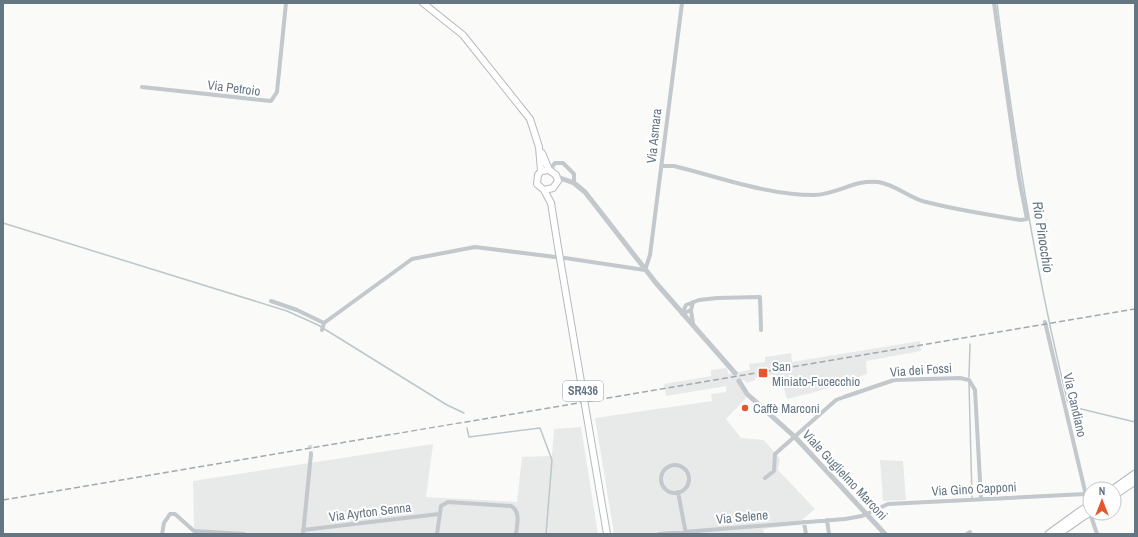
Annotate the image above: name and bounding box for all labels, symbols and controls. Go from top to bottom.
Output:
street label: Via Petroio [207,76,261,100]
street label: Via Asmara [643,108,665,164]
water label: Rio Pinocchio [1028,200,1058,274]
place label: San Miniato-Fucecchio [772,358,860,390]
street label: Via dei Fossi [889,359,953,381]
marker: San Miniato-Fucecchio [757,367,769,379]
street label: Via Candiano [1059,371,1091,439]
road number: SR436 [563,381,603,401]
place label: Caffè Marconi [753,400,820,417]
marker: Caffè Marconi [740,403,750,413]
street label: Viale Guglielmo Marconi [799,426,891,524]
street label: Via Gino Capponi [931,478,1017,500]
north arrow [1082,481,1122,521]
text: N [1099,484,1105,498]
street label: Via Ayrton Senna [328,499,412,525]
street label: Via Selene [715,506,769,528]

